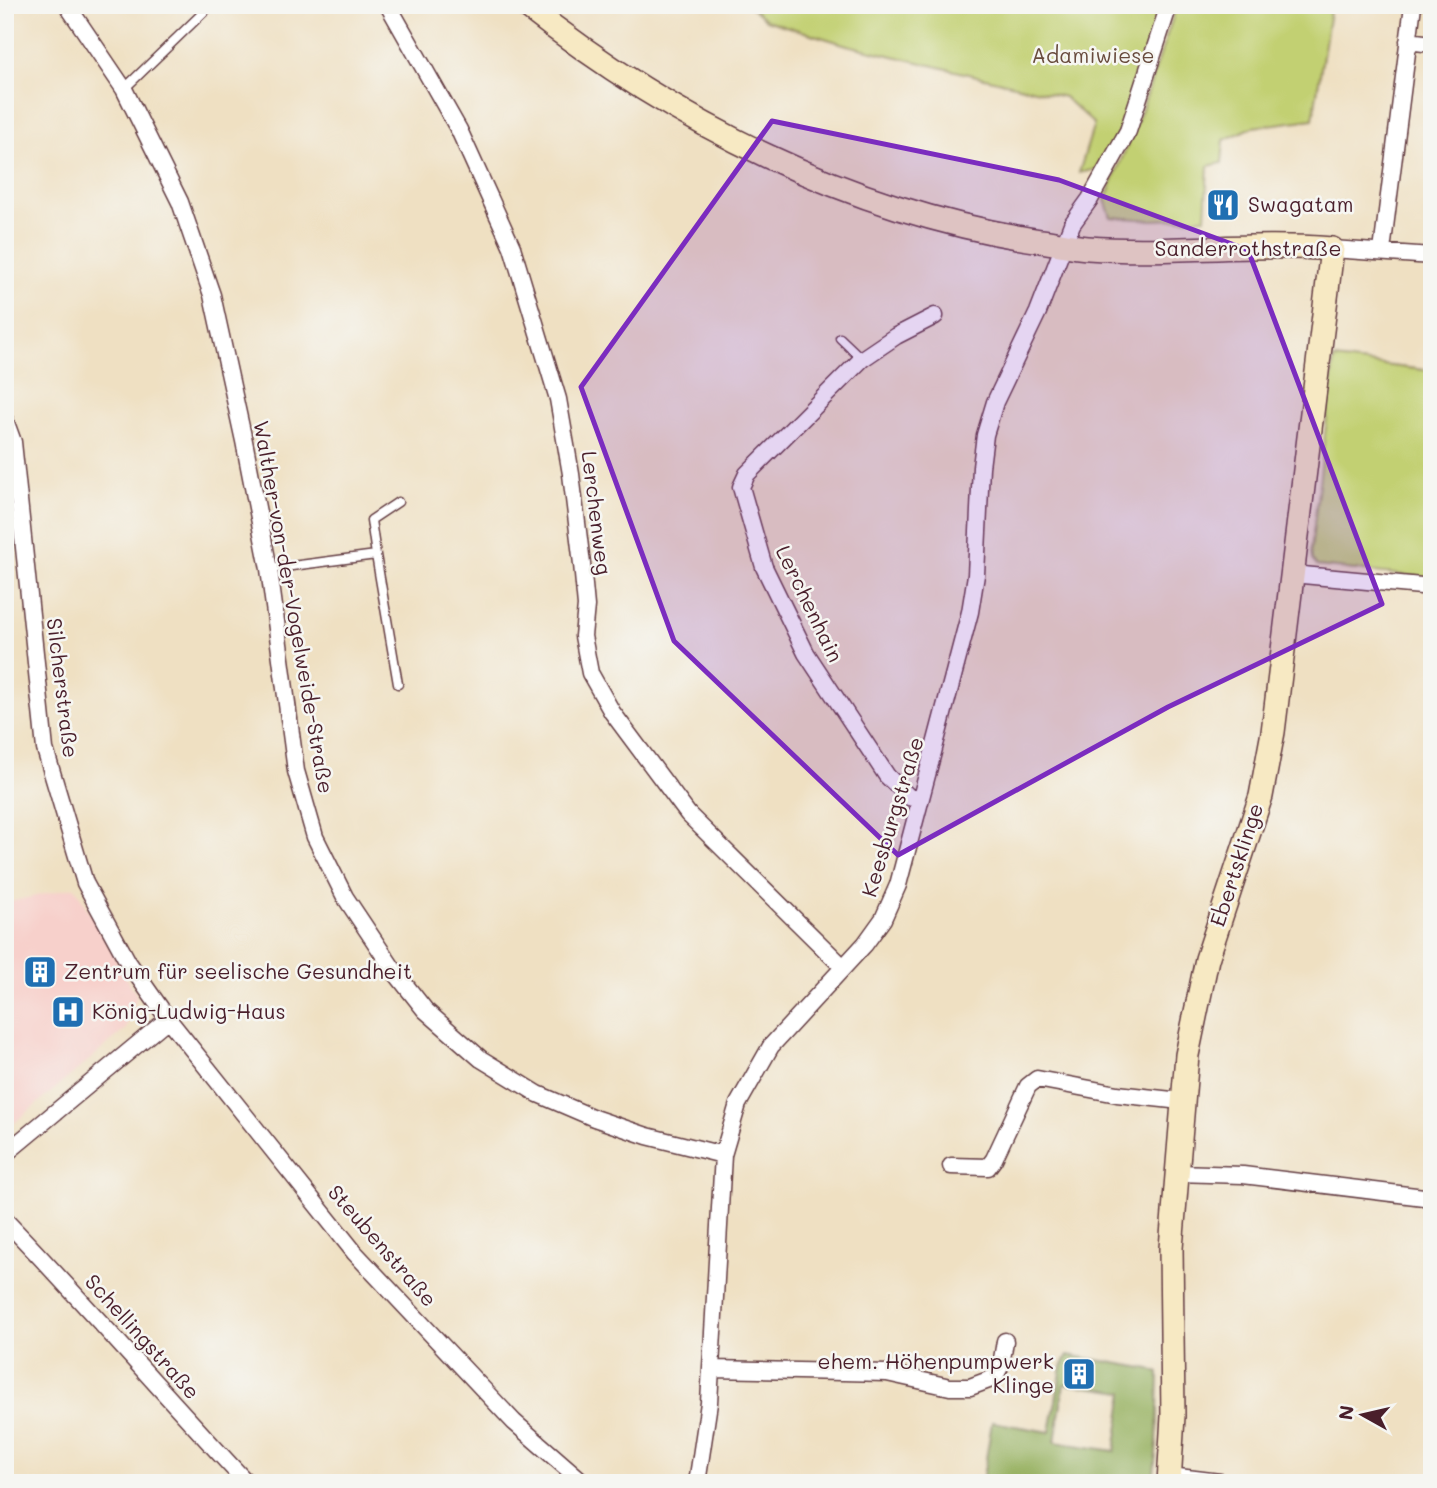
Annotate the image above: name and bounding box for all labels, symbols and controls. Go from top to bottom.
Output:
park label: Adamiwiese [1031,41,1155,68]
restaurant icon: Swagatam [1204,186,1242,224]
place label: Swagatam [1248,190,1354,217]
street label: Sanderrothstraße [1155,234,1341,261]
street label: Walther-von-der-Vogelweide-Straße [248,418,341,795]
street label: Lerchenweg [576,449,618,576]
street label: Lerchenhain [771,541,850,666]
street label: Silcherstraße [42,616,85,759]
street label: Keesburgstraße [854,733,929,900]
street label: Ebertsklinge [1203,799,1268,930]
building icon: Zentrum für seelische Gesundheit [21,953,59,991]
place label: Zentrum für seelische Gesundheit [64,957,412,984]
hospital icon: König-Ludwig-Haus [49,993,87,1031]
place label: König-Ludwig-Haus [92,997,286,1024]
street label: Steubenstraße [323,1178,443,1312]
street label: Schellingstraße [80,1268,206,1404]
place label: ehem. Höhenpumpwerk Klinge [817,1347,1054,1398]
building icon: ehem. Höhenpumpwerk Klinge [1060,1355,1098,1393]
north arrow [1328,1380,1398,1450]
text: N [1332,1404,1359,1421]

